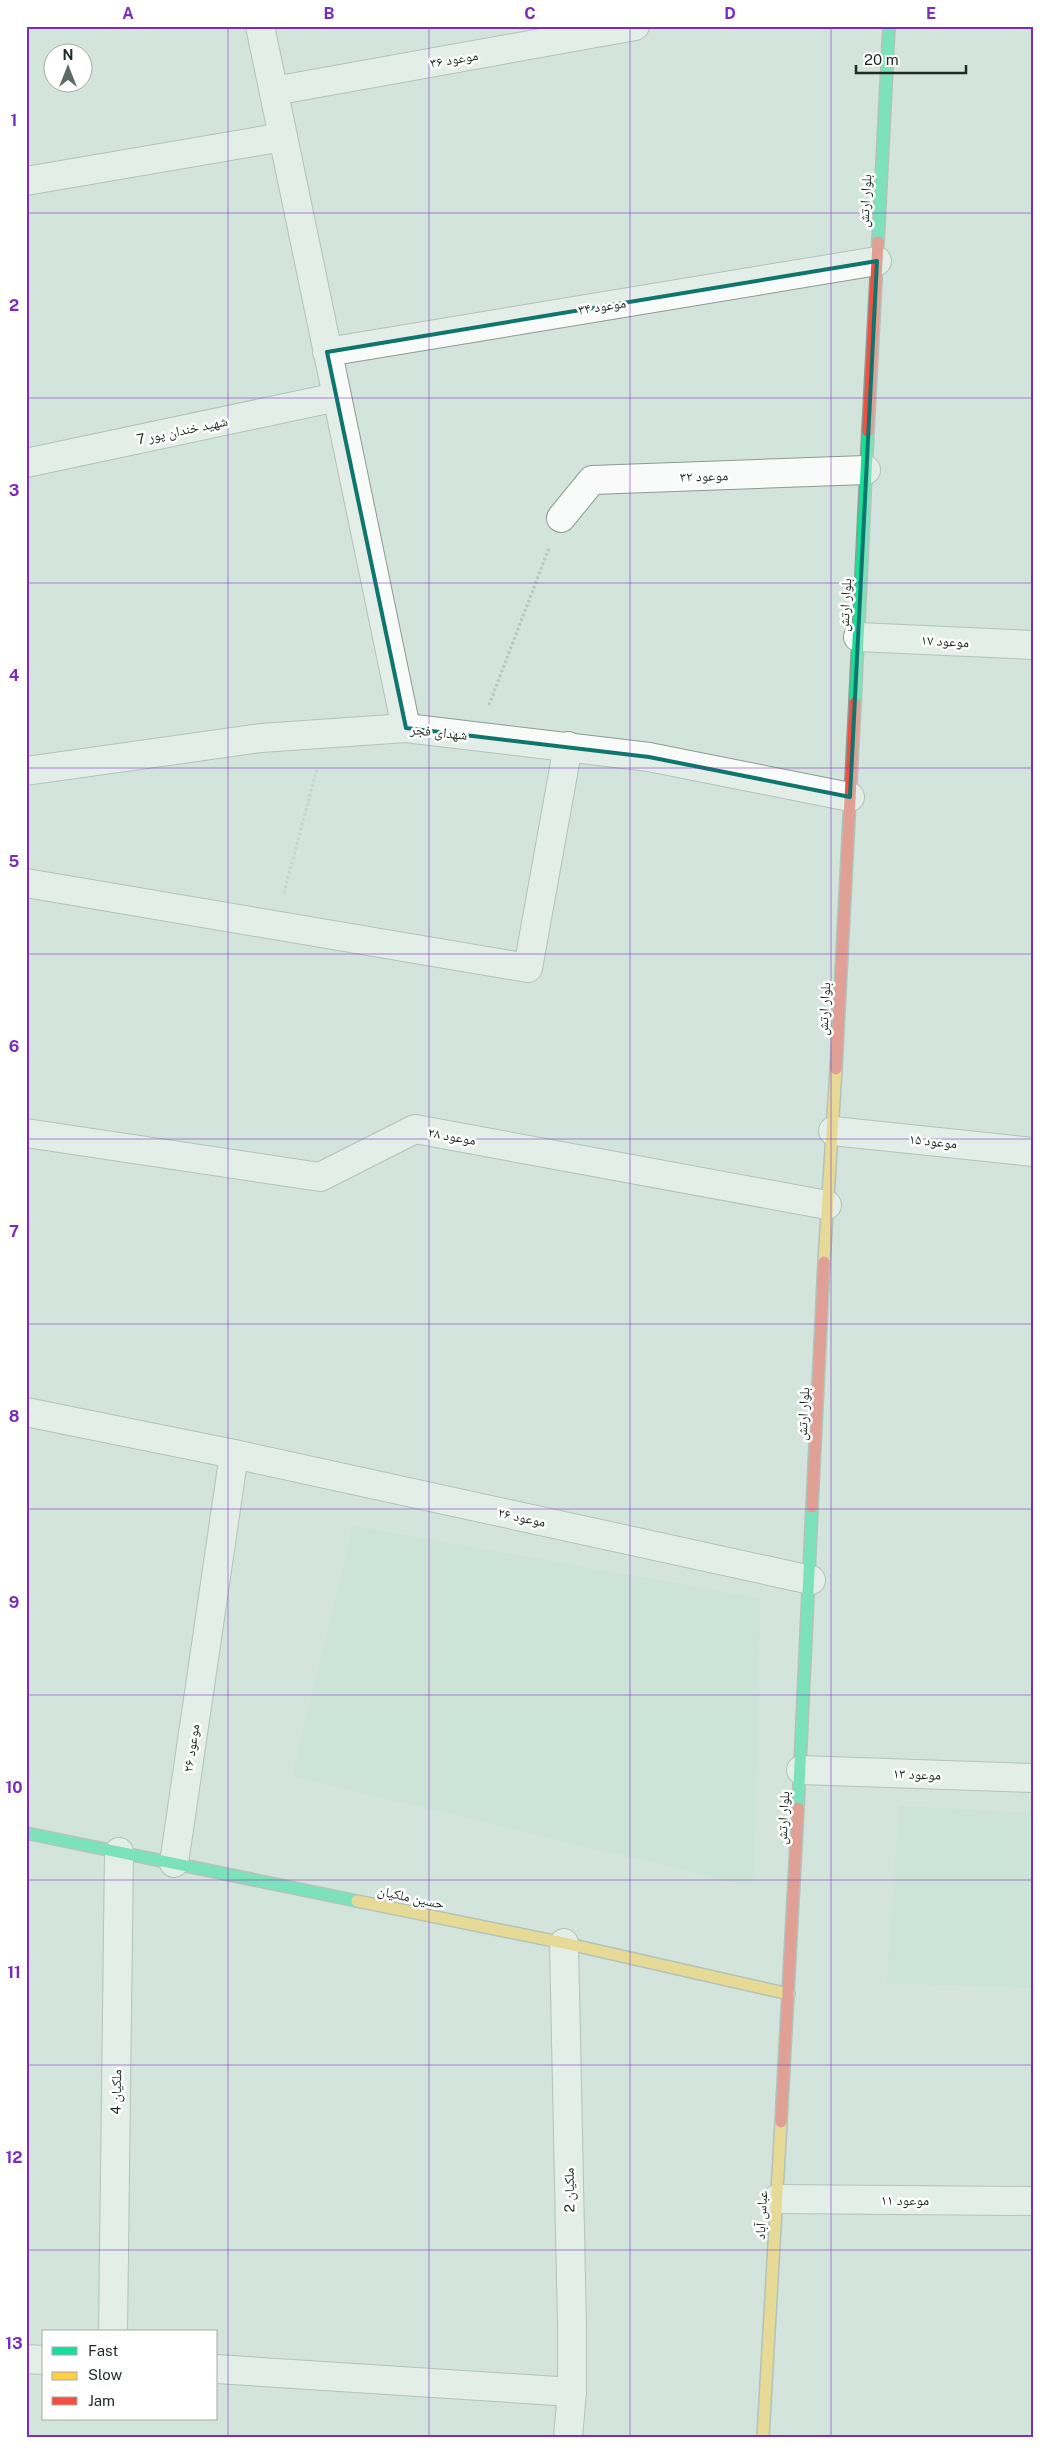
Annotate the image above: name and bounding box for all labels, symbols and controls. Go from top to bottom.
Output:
text: A [122,4,134,23]
text: B [324,4,335,23]
text: C [524,4,536,23]
text: D [724,4,736,23]
text: E [926,4,936,23]
north arrow [42,42,92,92]
scale bar [856,42,966,74]
text: N [63,47,73,63]
street label: موعود ۳۶ [429,47,479,72]
text: 20 m [864,51,899,68]
text: 1 [11,111,17,130]
street label: بلوار ارتش [856,174,875,228]
street label: موعود ۳۴ [577,294,627,319]
text: 2 [9,296,19,315]
street label: شهید خندان پور 7 [135,413,229,449]
street label: موعود ۳۲ [680,467,728,486]
text: 3 [9,481,19,500]
street label: بلوار ارتش [836,578,855,632]
street label: موعود ۱۷ [920,632,970,651]
text: 4 [9,666,20,685]
street label: شهدای فجر [409,721,468,744]
text: 5 [9,852,20,871]
street label: بلوار ارتش [815,982,834,1036]
text: 6 [9,1037,19,1056]
street label: موعود ۲۸ [427,1124,477,1149]
street label: موعود ۱۵ [908,1131,958,1152]
text: 7 [9,1222,19,1241]
street label: بلوار ارتش [794,1387,813,1441]
text: 8 [9,1407,20,1426]
street label: موعود ۲۶ [496,1504,547,1531]
text: 9 [9,1593,19,1612]
street label: موعود ۲۶ [180,1723,203,1773]
street label: موعود ۱۳ [893,1765,941,1784]
text: 10 [5,1778,23,1797]
street label: بلوار ارتش [774,1791,793,1845]
street label: حسین ملکیان [376,1882,446,1913]
text: 11 [7,1963,21,1982]
street label: ملکیان 4 [108,2069,125,2115]
text: 12 [5,2148,23,2167]
street label: ملکیان 2 [561,2167,578,2213]
street label: عباس آباد [752,2190,771,2240]
street label: موعود ۱۱ [881,2192,929,2209]
legend [42,2330,218,2420]
text: 13 [5,2334,23,2353]
text: Fast [88,2342,118,2359]
text: Slow [88,2366,123,2383]
text: Jam [88,2392,115,2409]

